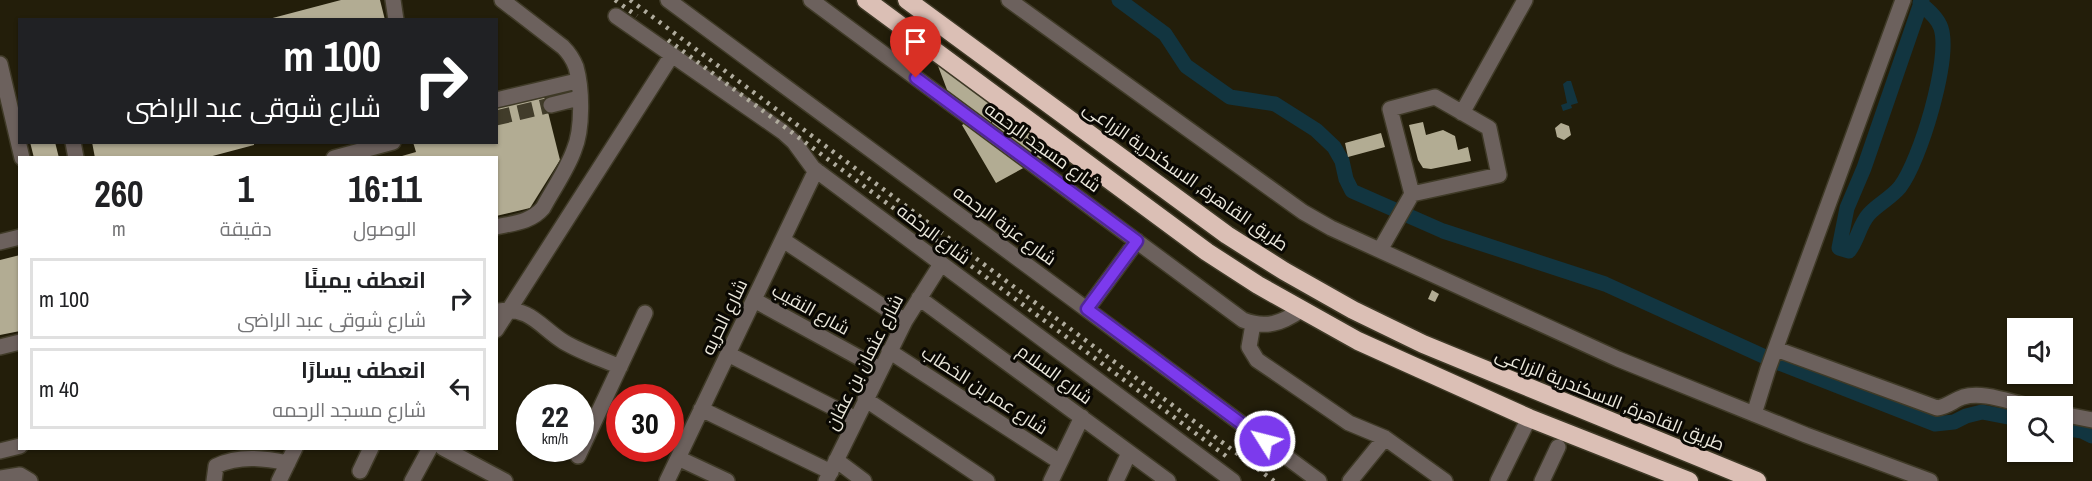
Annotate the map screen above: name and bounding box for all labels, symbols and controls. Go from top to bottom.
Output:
pin [890,16,941,78]
icon: arrive [899,25,932,58]
text: 100 m [283,28,381,84]
icon: right [402,42,480,120]
text: شارع شوقى عبد الراضى [126,89,381,125]
street label: طريق القاهرة, الاسكندرية الزراعى [1078,95,1294,257]
street label: شارع مسجد الرحمه [980,96,1106,198]
text: 1 [237,165,254,213]
text: 16:11 [348,165,422,213]
text: 260 [94,170,143,218]
street label: شارع عزبة الرحمه [948,179,1062,271]
street label: شارع الرحمه [892,198,976,270]
text: m [112,215,126,242]
text: دقيقة [220,215,272,242]
text: الوصول [353,215,417,242]
text: انعطف يمينًا [304,265,426,295]
street label: شارع الحريه [695,275,753,359]
street label: شارع النقيب [768,277,854,341]
icon: right [444,282,477,315]
text: 100 m [39,284,89,314]
street label: شارع عثمان بن عفان [819,290,909,434]
text: شارع شوقى عبد الراضى [237,306,426,333]
map controls [2007,318,2073,462]
button: sound [2007,318,2073,384]
street label: شارع السلام [1012,338,1098,410]
street label: شارع عمر بن الخطاب [917,340,1053,440]
street label: طريق القاهرة, الاسكندرية الزراعى [1492,341,1728,457]
text: انعطف يسارًا [301,355,426,385]
icon: left [444,372,477,405]
text: 40 m [39,374,79,404]
speed limit sign: 30 [606,384,684,462]
text: شارع مسجد الرحمه [272,396,426,423]
text: 22 [541,396,569,436]
button: search [2007,396,2073,462]
position arrow [1233,409,1297,473]
text: km/h [542,428,568,449]

